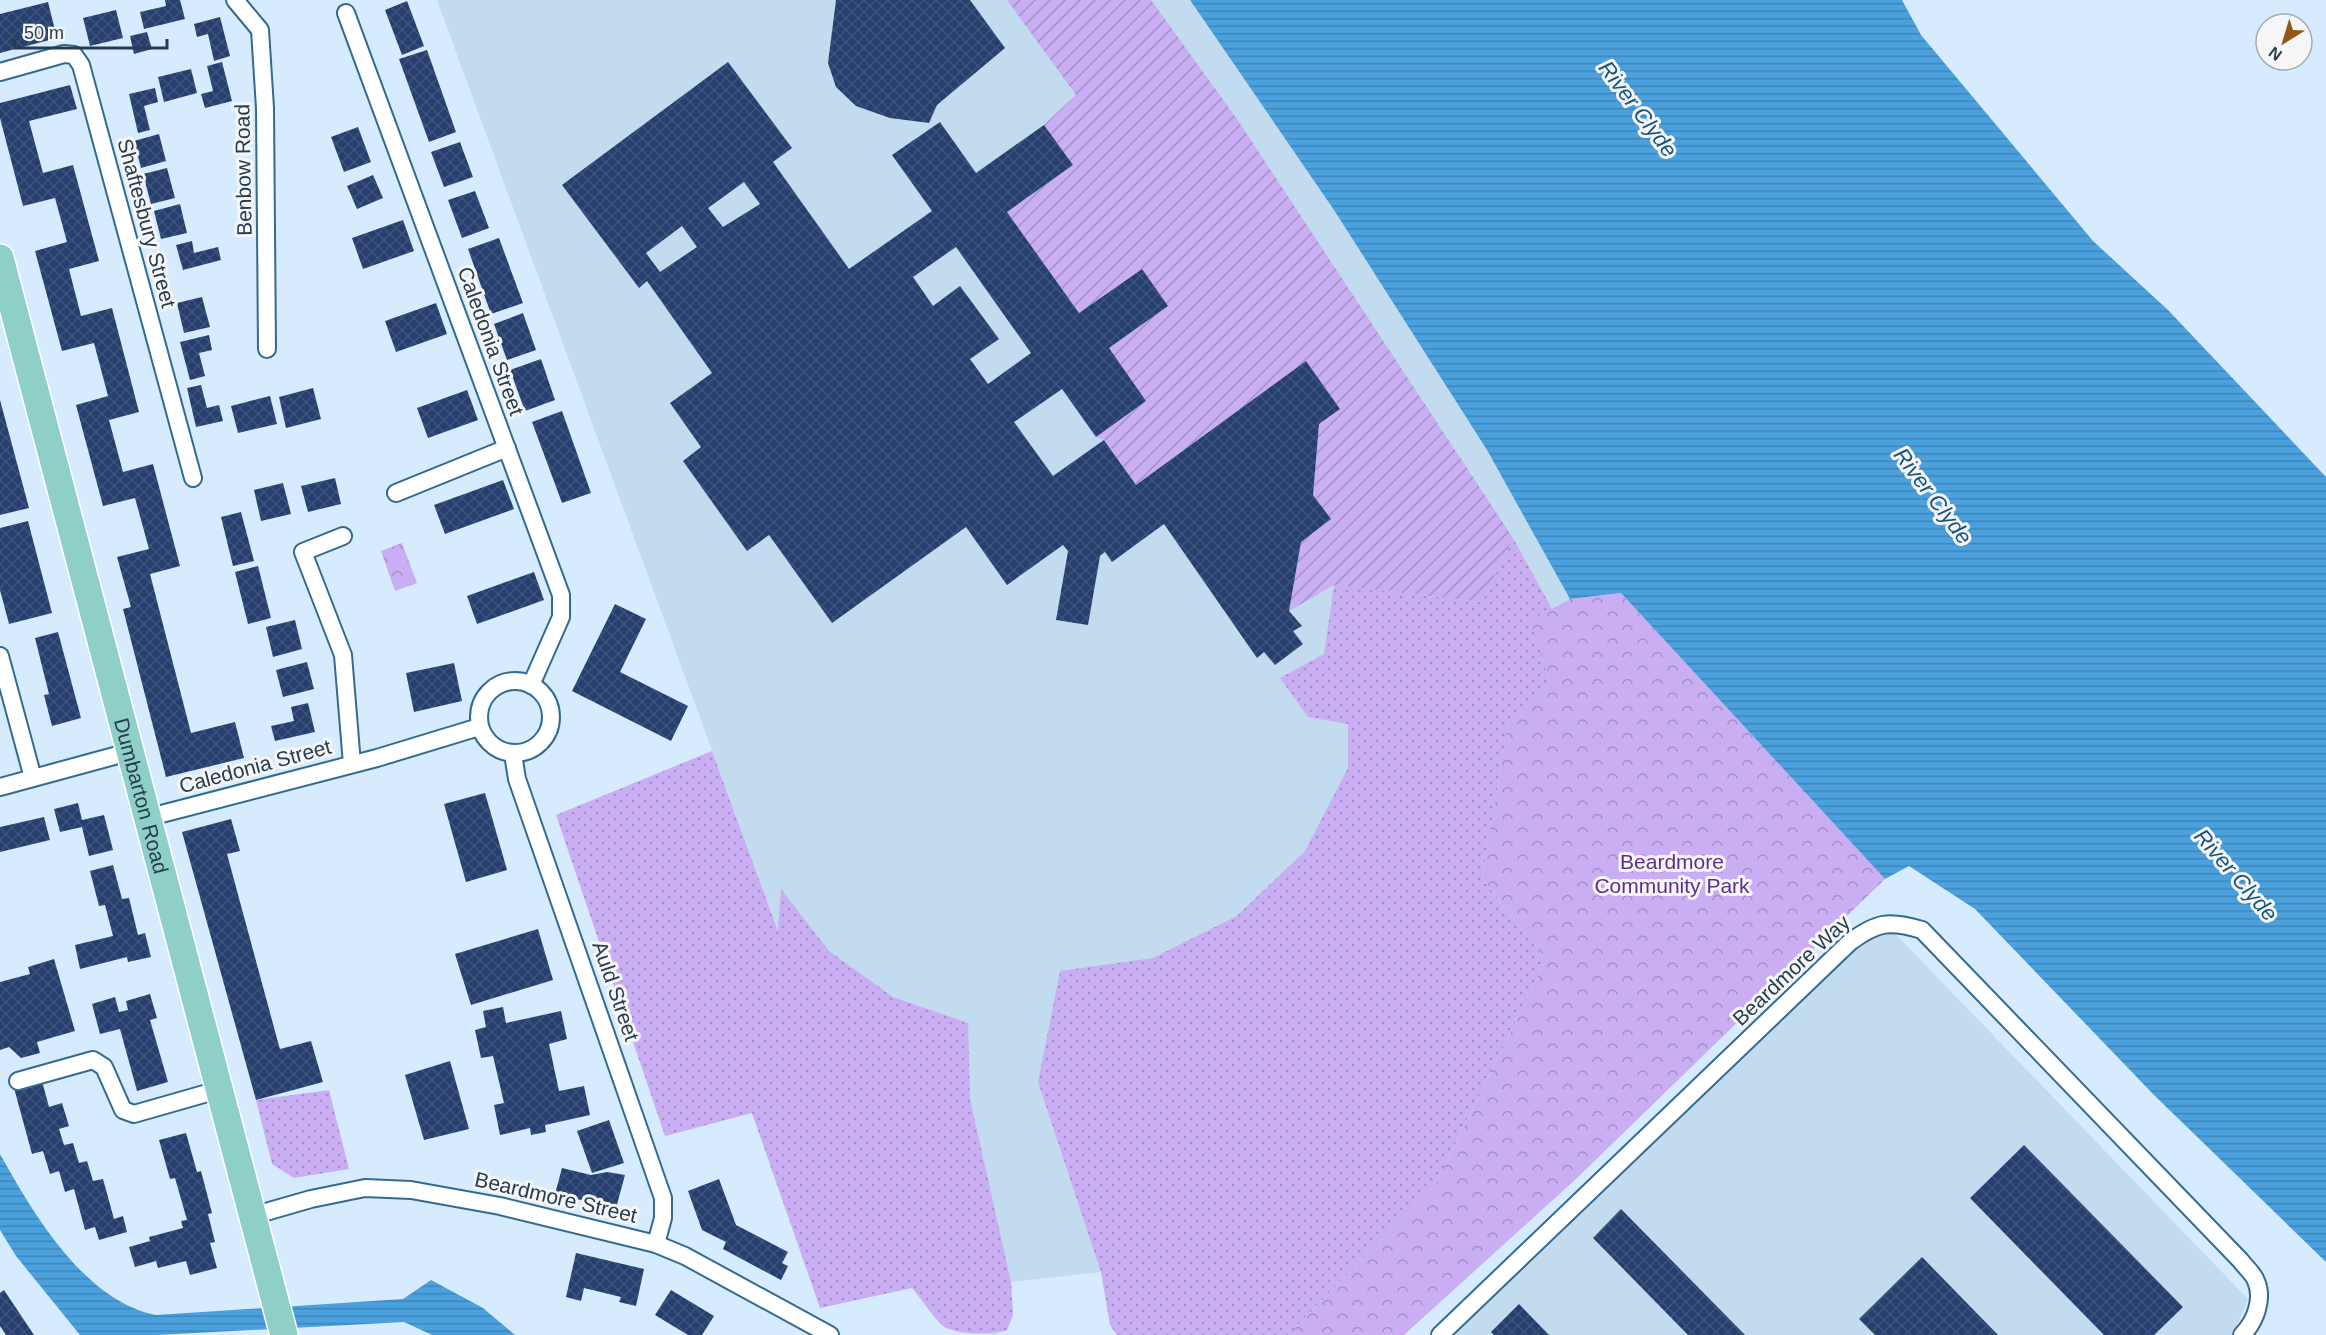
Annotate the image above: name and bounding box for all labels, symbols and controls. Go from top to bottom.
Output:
scale bar [15,12,166,50]
north arrow [2254,12,2314,72]
text: 50 m [24,23,64,43]
text: N [2266,43,2285,64]
water label: River Clyde [1594,56,1682,162]
street label: Benbow Road [230,104,256,236]
street label: Shaftesbury Street [113,136,181,310]
street label: Caledonia Street [453,264,529,419]
water label: River Clyde [1889,443,1977,549]
street label: Dumbarton Road [110,715,173,876]
street label: Caledonia Street [176,735,334,797]
water label: River Clyde [2189,824,2283,926]
park label: Beardmore Community Park [1594,850,1750,897]
street label: Beardmore Way [1728,910,1854,1030]
street label: Auld Street [588,938,644,1044]
street label: Beardmore Street [473,1167,639,1227]

